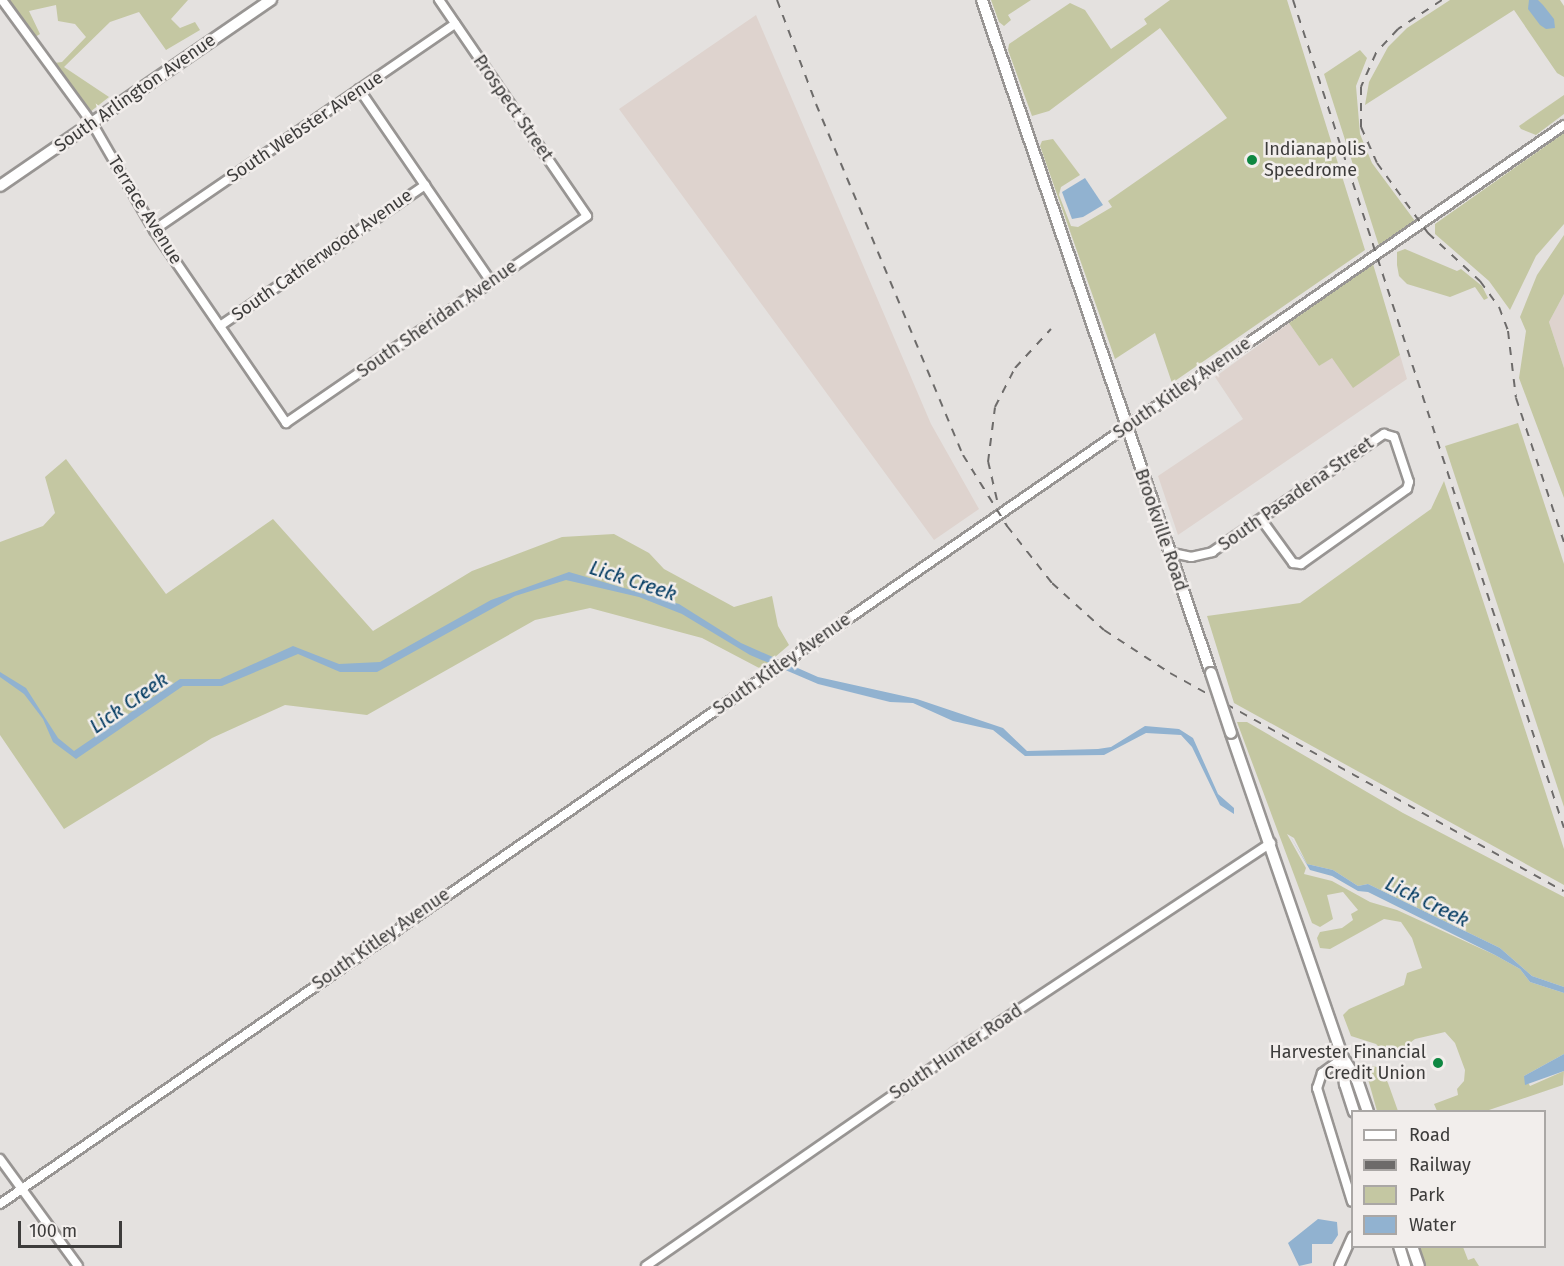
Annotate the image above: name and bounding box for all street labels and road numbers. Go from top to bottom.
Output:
street label: South Arlington Avenue [50,29,220,157]
street label: Prospect Street [468,51,558,165]
street label: South Webster Avenue [223,67,387,187]
street label: Terrace Avenue [103,152,187,268]
street label: South Catherwood Avenue [228,184,416,326]
street label: South Sheridan Avenue [353,256,521,382]
street label: South Kitley Avenue [1109,332,1255,444]
street label: South Pasadena Street [1214,432,1378,556]
street label: Brookville Road [1130,466,1192,594]
street label: South Kitley Avenue [709,608,855,720]
street label: South Kitley Avenue [308,883,454,995]
street label: South Hunter Road [886,1000,1026,1104]

